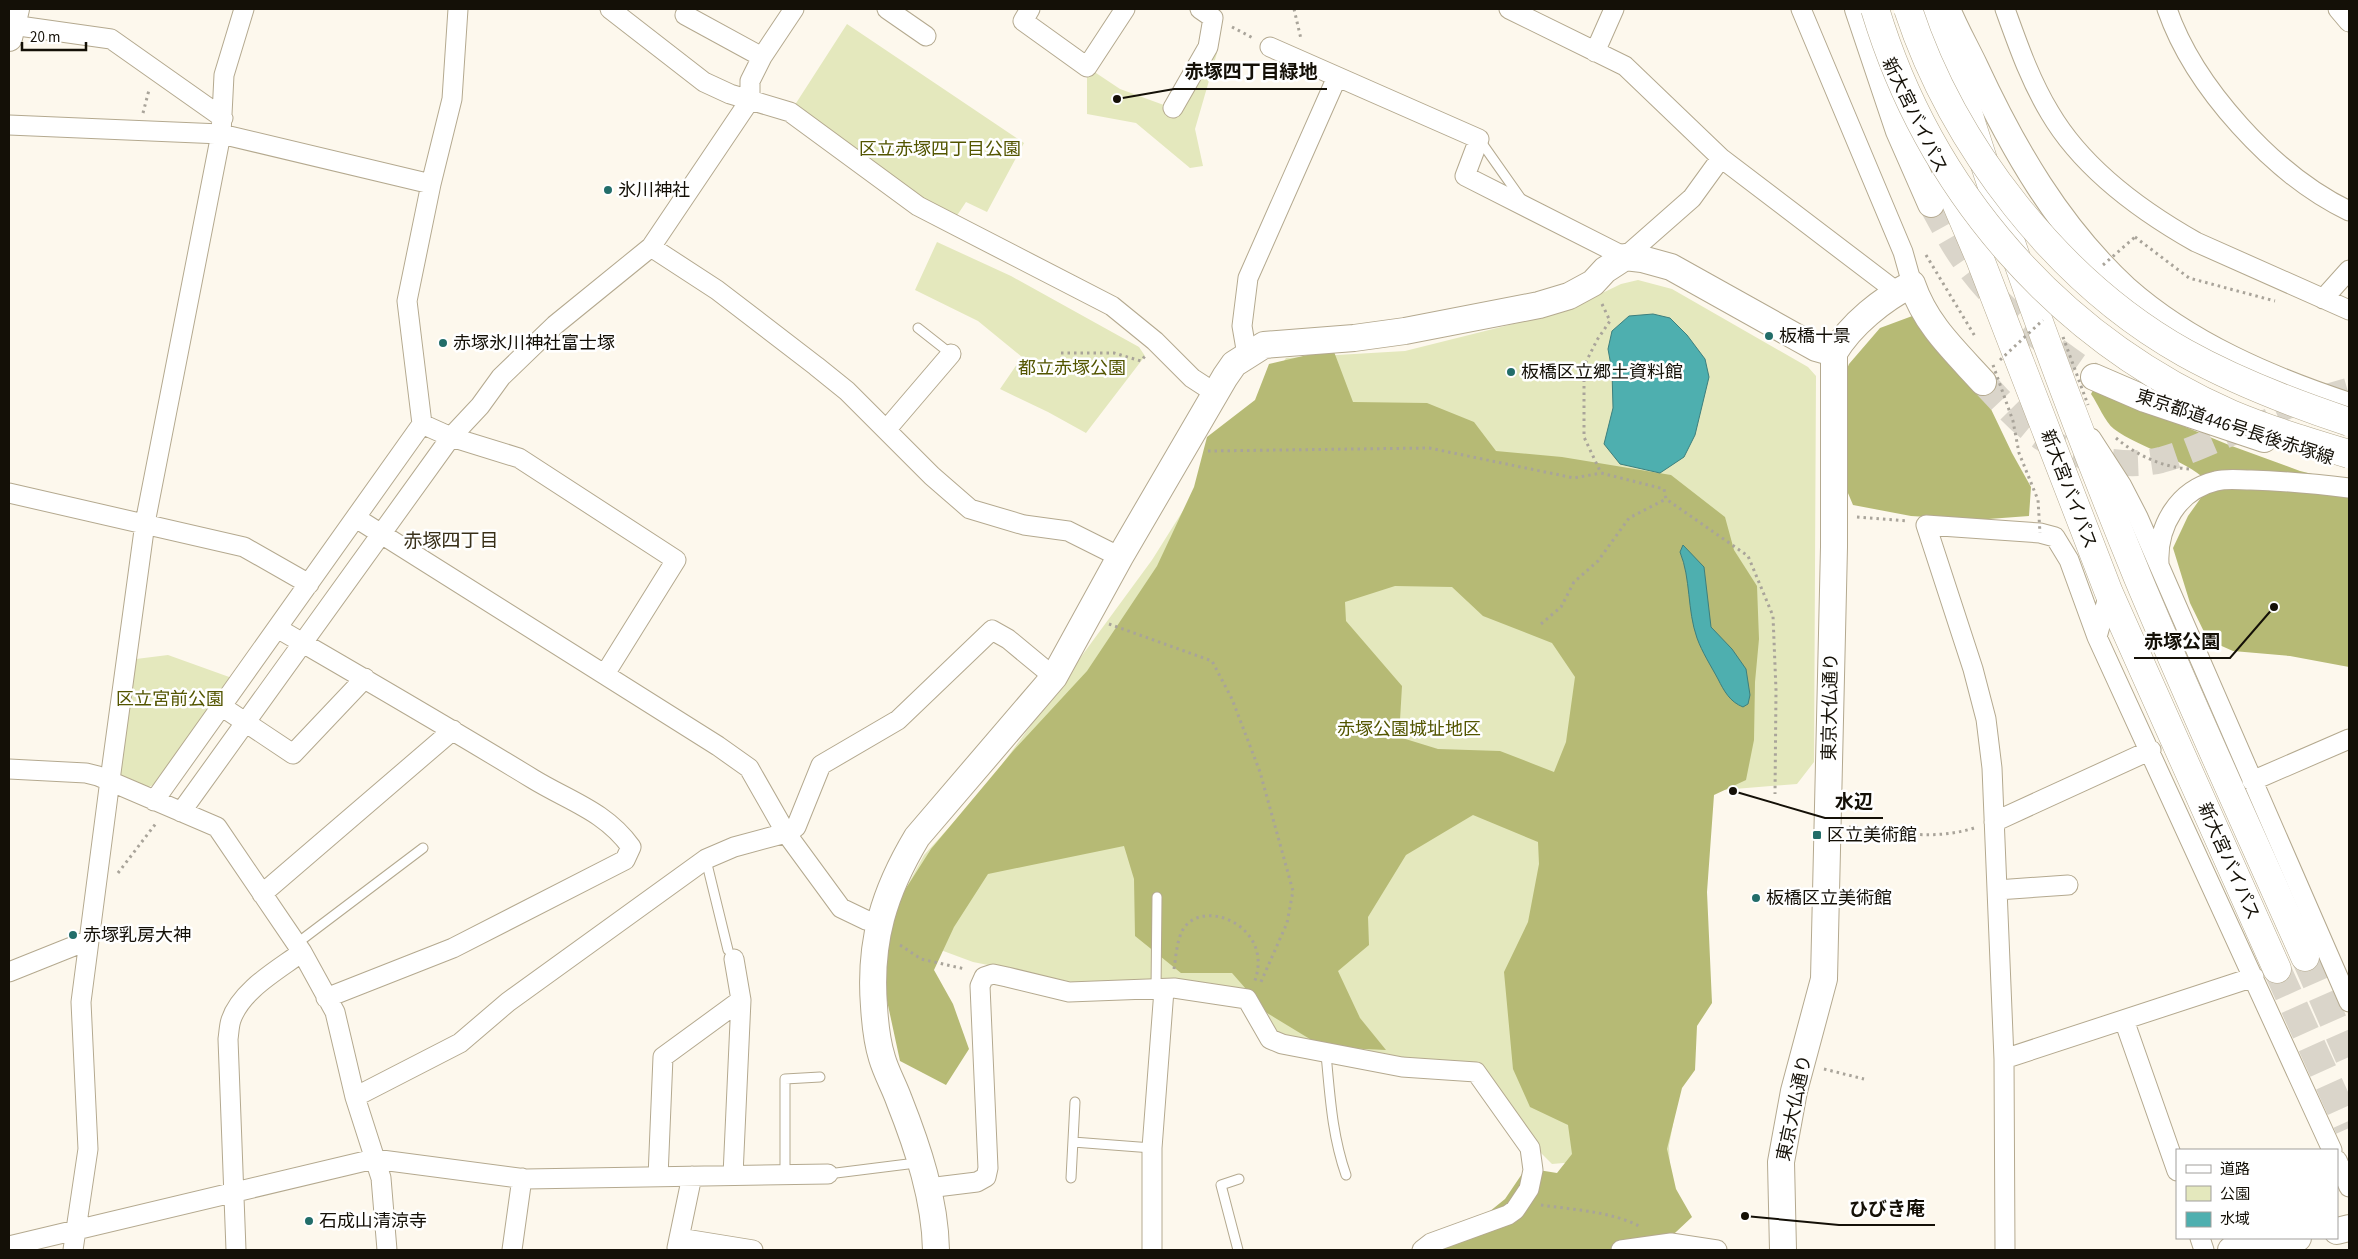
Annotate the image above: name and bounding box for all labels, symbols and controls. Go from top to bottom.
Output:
scale bar [22,20,86,52]
text: 20 m [30,27,60,48]
street label: 新大宮バイパス [1876,53,1953,177]
callout: 赤塚四丁目緑地 [1174,55,1327,89]
text: 赤塚四丁目緑地 [1184,59,1318,86]
park label: 区立赤塚四丁目公園 [859,137,1021,162]
place label: 氷川神社 [618,178,690,203]
marker: 氷川神社 [602,184,614,196]
place label: 板橋十景 [1779,324,1851,349]
marker: 板橋十景 [1763,330,1775,342]
place label: 赤塚氷川神社富士塚 [453,331,615,356]
marker: 赤塚氷川神社富士塚 [437,337,449,349]
park label: 都立赤塚公園 [1018,356,1126,381]
place label: 板橋区立郷土資料館 [1521,360,1683,385]
marker: 板橋区立郷土資料館 [1505,366,1517,378]
street label: 東京都道446号長後赤塚線 [2133,384,2337,471]
street label: 新大宮バイパス [2034,426,2103,552]
district label: 赤塚四丁目 [403,528,499,555]
callout: 赤塚公園 [2134,624,2230,658]
text: 赤塚公園 [2144,629,2220,656]
street label: 東京大仏通り [1817,653,1844,761]
park label: 区立宮前公園 [116,687,224,712]
park label: 赤塚公園城址地区 [1337,717,1481,742]
callout: 水辺 [1825,784,1883,818]
text: 水辺 [1835,789,1873,816]
street label: 新大宮バイパス [2192,799,2266,924]
place label: 区立美術館 [1827,823,1917,848]
marker: 区立美術館 [1811,829,1823,841]
place label: 板橋区立美術館 [1766,886,1892,911]
marker: 板橋区立美術館 [1750,892,1762,904]
place label: 赤塚乳房大神 [83,923,191,948]
marker: 赤塚乳房大神 [67,929,79,941]
street label: 東京大仏通り [1771,1053,1818,1164]
legend [2176,1149,2338,1239]
text: 道路 [2220,1159,2250,1180]
text: 公園 [2220,1184,2250,1205]
callout: ひびき庵 [1839,1191,1935,1225]
text: ひびき庵 [1849,1196,1925,1223]
place label: 石成山清涼寺 [319,1209,427,1234]
text: 水域 [2220,1209,2250,1230]
marker: 石成山清涼寺 [303,1215,315,1227]

